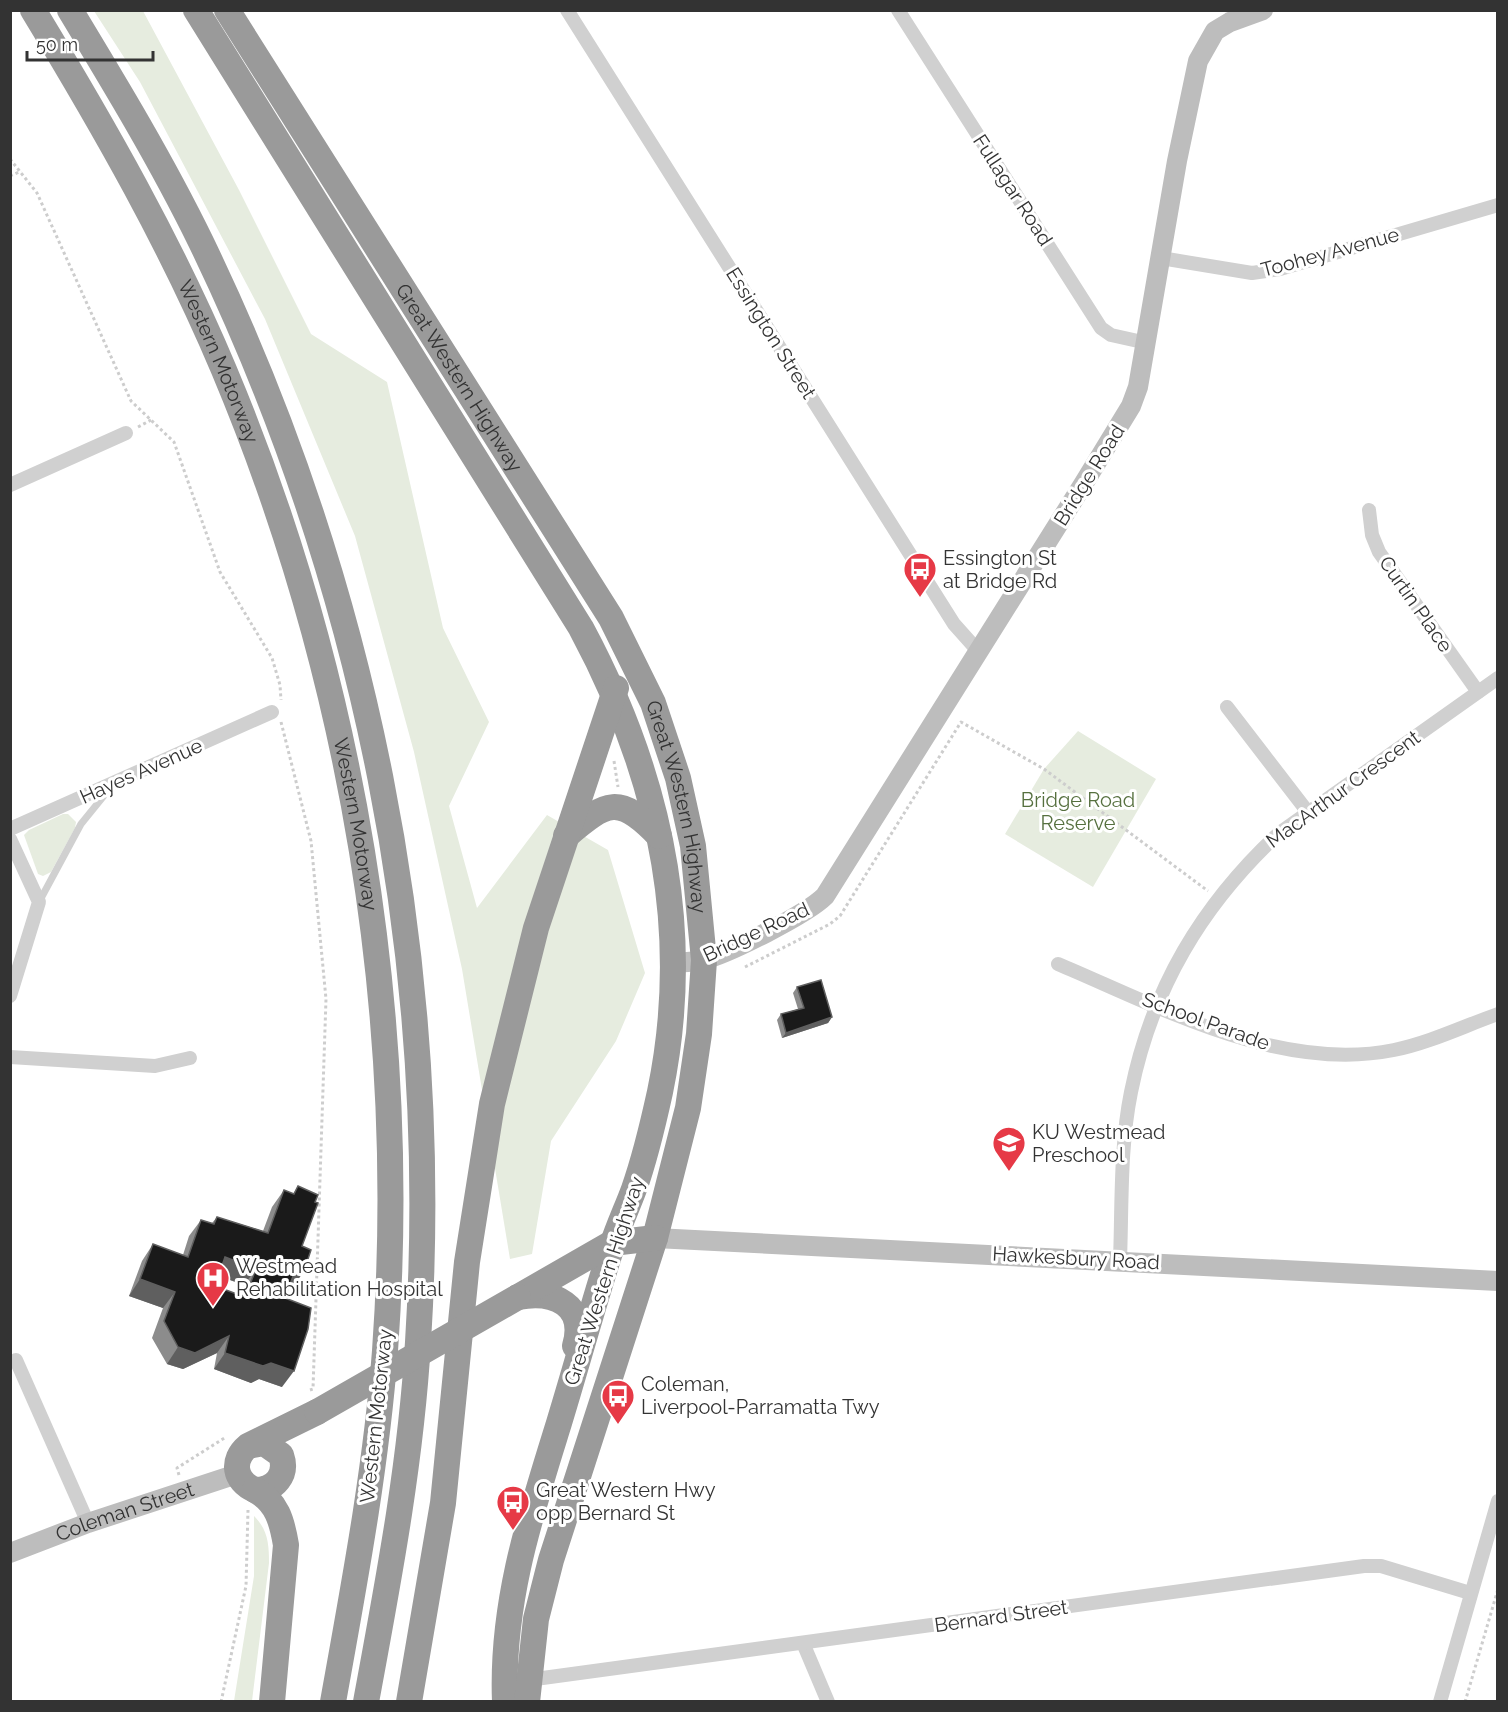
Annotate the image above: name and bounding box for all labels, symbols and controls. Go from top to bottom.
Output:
scale bar [27,24,153,62]
text: 50 m [36,34,78,55]
street label: Fullagar Road [968,130,1058,250]
street label: Toohey Avenue [1258,222,1402,282]
street label: Essington Street [721,263,821,403]
street label: Western Motorway [173,276,264,447]
street label: Great Western Highway [391,279,528,477]
street label: Bridge Road [1049,420,1129,530]
place label: Essington St at Bridge Rd [943,546,1057,593]
bus stop icon: Essington St at Bridge Rd [902,551,938,598]
street label: Curtin Place [1374,551,1458,657]
street label: Great Western Highway [641,697,711,914]
street label: MacArthur Crescent [1261,725,1425,853]
street label: Hayes Avenue [76,733,206,809]
street label: Western Motorway [329,736,383,912]
park label: Bridge Road Reserve [1021,788,1135,835]
street label: Bridge Road [699,897,813,967]
street label: School Parade [1139,987,1273,1055]
place label: KU Westmead Preschool [1032,1120,1166,1167]
school or university icon: KU Westmead Preschool [991,1125,1027,1172]
street label: Great Western Highway [559,1173,649,1388]
street label: Hawkesbury Road [992,1242,1160,1274]
place label: Westmead Rehabilitation Hospital [236,1254,443,1301]
hospital icon: Westmead Rehabilitation Hospital [195,1260,231,1307]
street label: Western Motorway [355,1328,397,1504]
place label: Coleman, Liverpool-Parramatta Twy [641,1372,880,1419]
bus stop icon: Coleman, Liverpool-Parramatta Twy [600,1378,636,1425]
street label: Coleman Street [52,1477,197,1546]
place label: Great Western Hwy opp Bernard St [536,1478,716,1525]
bus stop icon: Great Western Hwy opp Bernard St [495,1484,531,1531]
street label: Bernard Street [933,1595,1069,1637]

